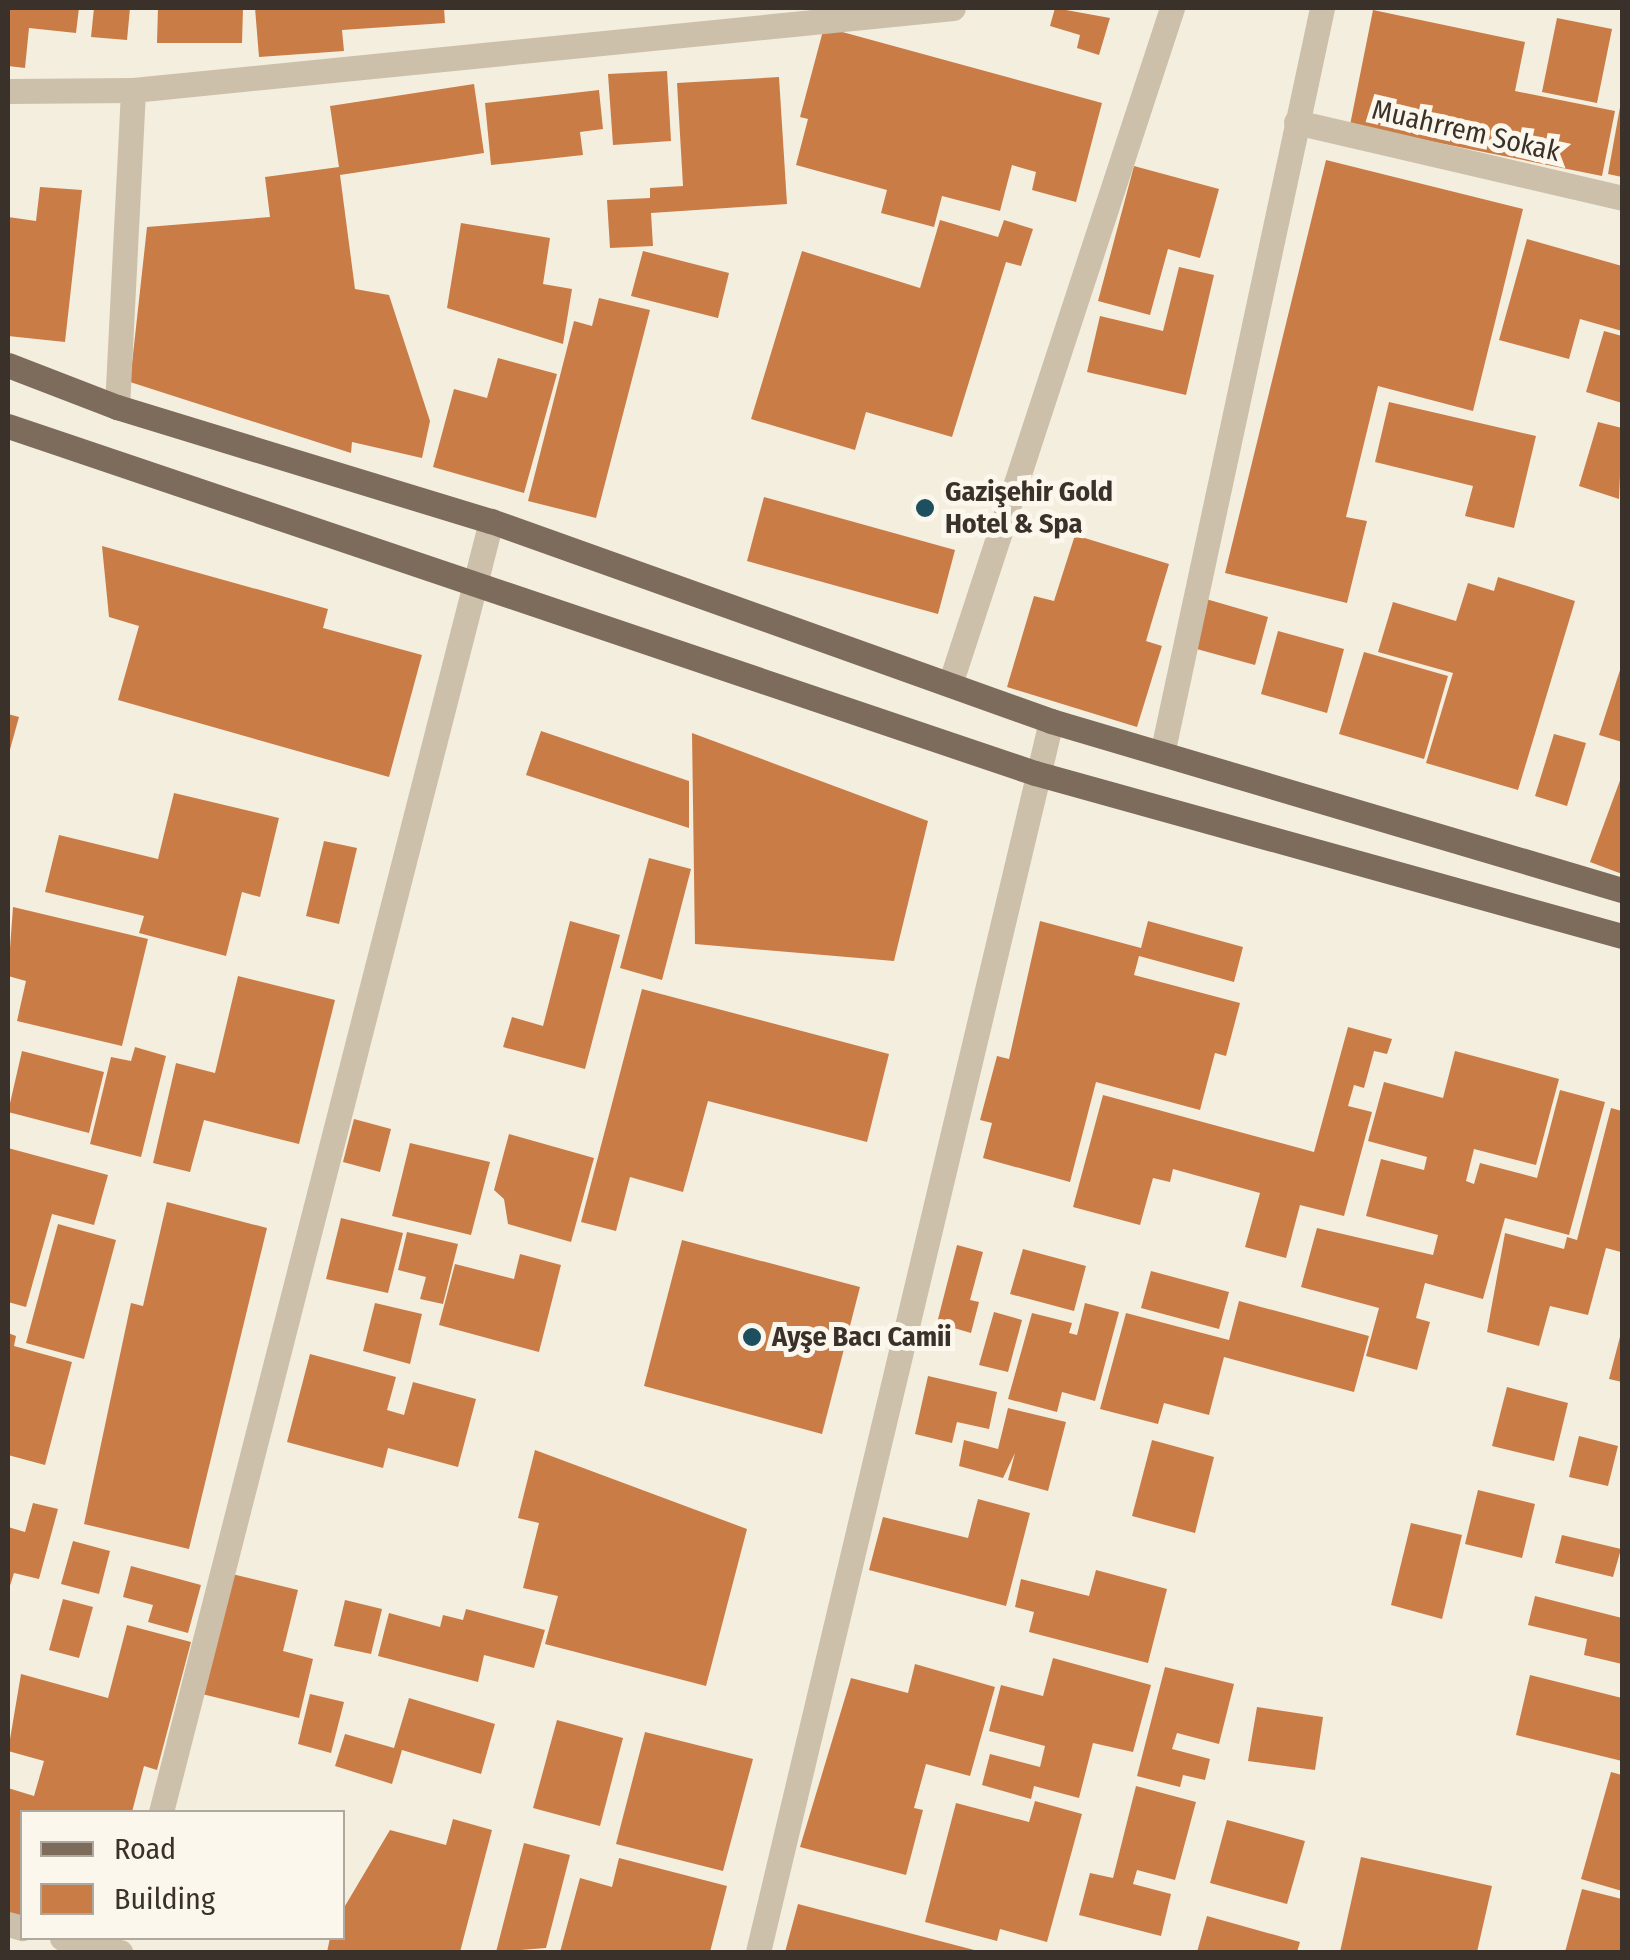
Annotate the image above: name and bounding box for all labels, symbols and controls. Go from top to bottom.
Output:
street label: Muahrrem Sokak [1369,93,1563,169]
place label: Gazişehir Gold Hotel & Spa [945,475,1113,541]
marker: Gazişehir Gold Hotel & Spa [914,497,936,519]
place label: Ayşe Bacı Camii [772,1320,952,1354]
marker: Ayşe Bacı Camii [741,1326,763,1348]
legend [20,1810,345,1940]
text: Road [114,1831,176,1867]
text: Building [114,1881,215,1917]

